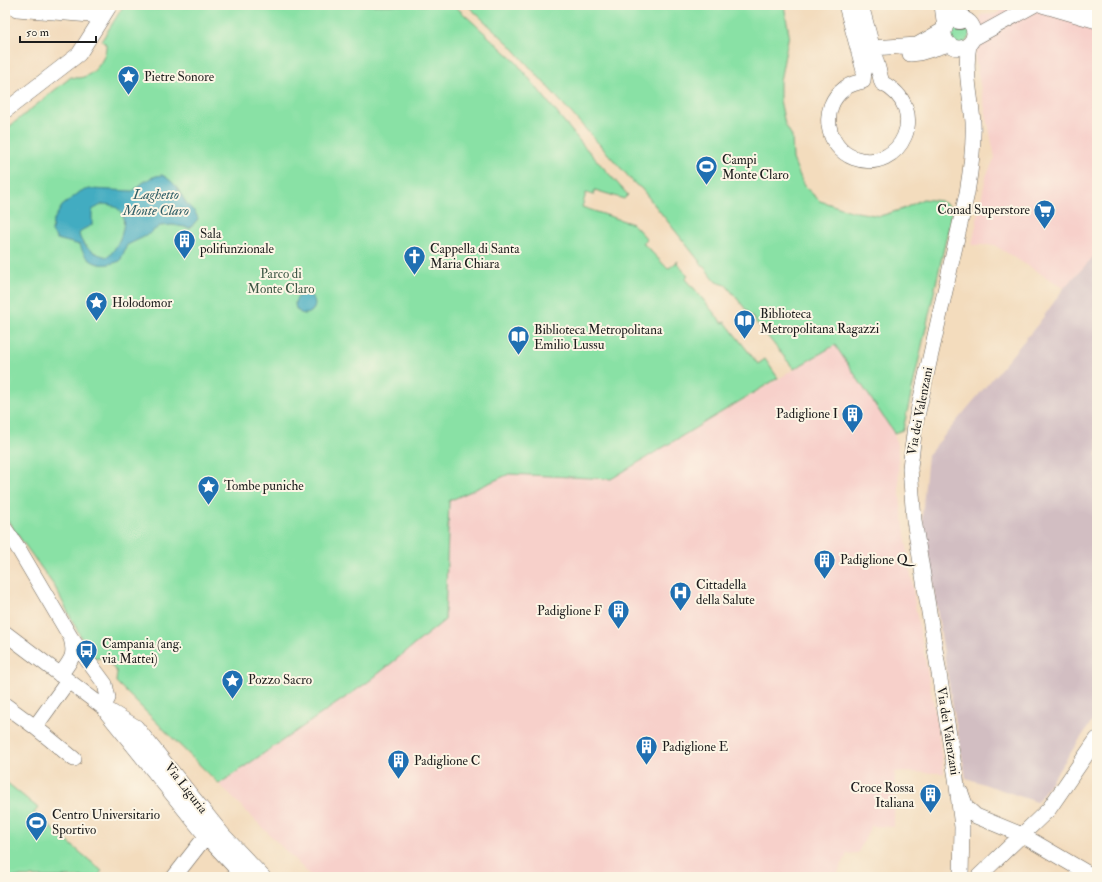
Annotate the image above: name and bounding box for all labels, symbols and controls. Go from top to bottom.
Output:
scale bar [20,18,96,44]
text: 50 m [26,25,50,40]
place icon: Pietre Sonore [116,64,142,97]
place label: Pietre Sonore [144,69,215,85]
place label: Campi Monte Claro [722,152,789,183]
sports icon: Campi Monte Claro [694,154,720,187]
water label: Laghetto Monte Claro [122,186,189,219]
supermarket icon: Conad Superstore [1032,197,1058,230]
place label: Conad Superstore [937,202,1031,219]
place label: Sala polifunzionale [199,226,274,258]
building icon: Sala polifunzionale [172,228,198,261]
place label: Cappella di Santa Maria Chiara [430,241,520,272]
church icon: Cappella di Santa Maria Chiara [401,243,427,276]
park label: Parco di Monte Claro [248,266,314,297]
place icon: Holodomor [84,290,110,323]
place label: Holodomor [112,295,172,311]
place label: Biblioteca Metropolitana Ragazzi [760,306,880,338]
library icon: Biblioteca Metropolitana Ragazzi [732,308,758,341]
place label: Biblioteca Metropolitana Emilio Lussu [534,322,663,353]
library icon: Biblioteca Metropolitana Emilio Lussu [506,324,532,357]
street label: Via dei Valenzani [904,365,936,456]
building icon: Padiglione I [840,401,866,434]
place label: Padiglione I [776,406,838,422]
place icon: Tombe puniche [196,473,222,506]
place label: Tombe puniche [224,478,304,495]
building icon: Padiglione Q [812,547,838,580]
place label: Padiglione Q [840,552,916,568]
place label: Cittadella della Salute [696,577,755,608]
hospital icon: Cittadella della Salute [667,579,693,612]
building icon: Padiglione F [605,598,631,631]
place label: Padiglione F [537,603,602,619]
place label: Campania (ang. via Mattei) [101,636,182,667]
bus stop icon: Campania (ang. via Mattei) [74,638,100,671]
place icon: Pozzo Sacro [220,667,246,700]
place label: Pozzo Sacro [248,672,312,688]
street label: Via dei Valenzani [933,686,963,777]
building icon: Padiglione E [633,734,659,767]
place label: Padiglione E [662,739,728,755]
building icon: Padiglione C [385,748,411,781]
place label: Padiglione C [414,753,480,769]
street label: Via Liguria [161,759,211,817]
place label: Croce Rossa Italiana [850,780,915,811]
building icon: Croce Rossa Italiana [917,782,943,815]
place label: Centro Universitario Sportivo [52,807,160,839]
sports icon: Centro Universitario Sportivo [23,809,49,842]

